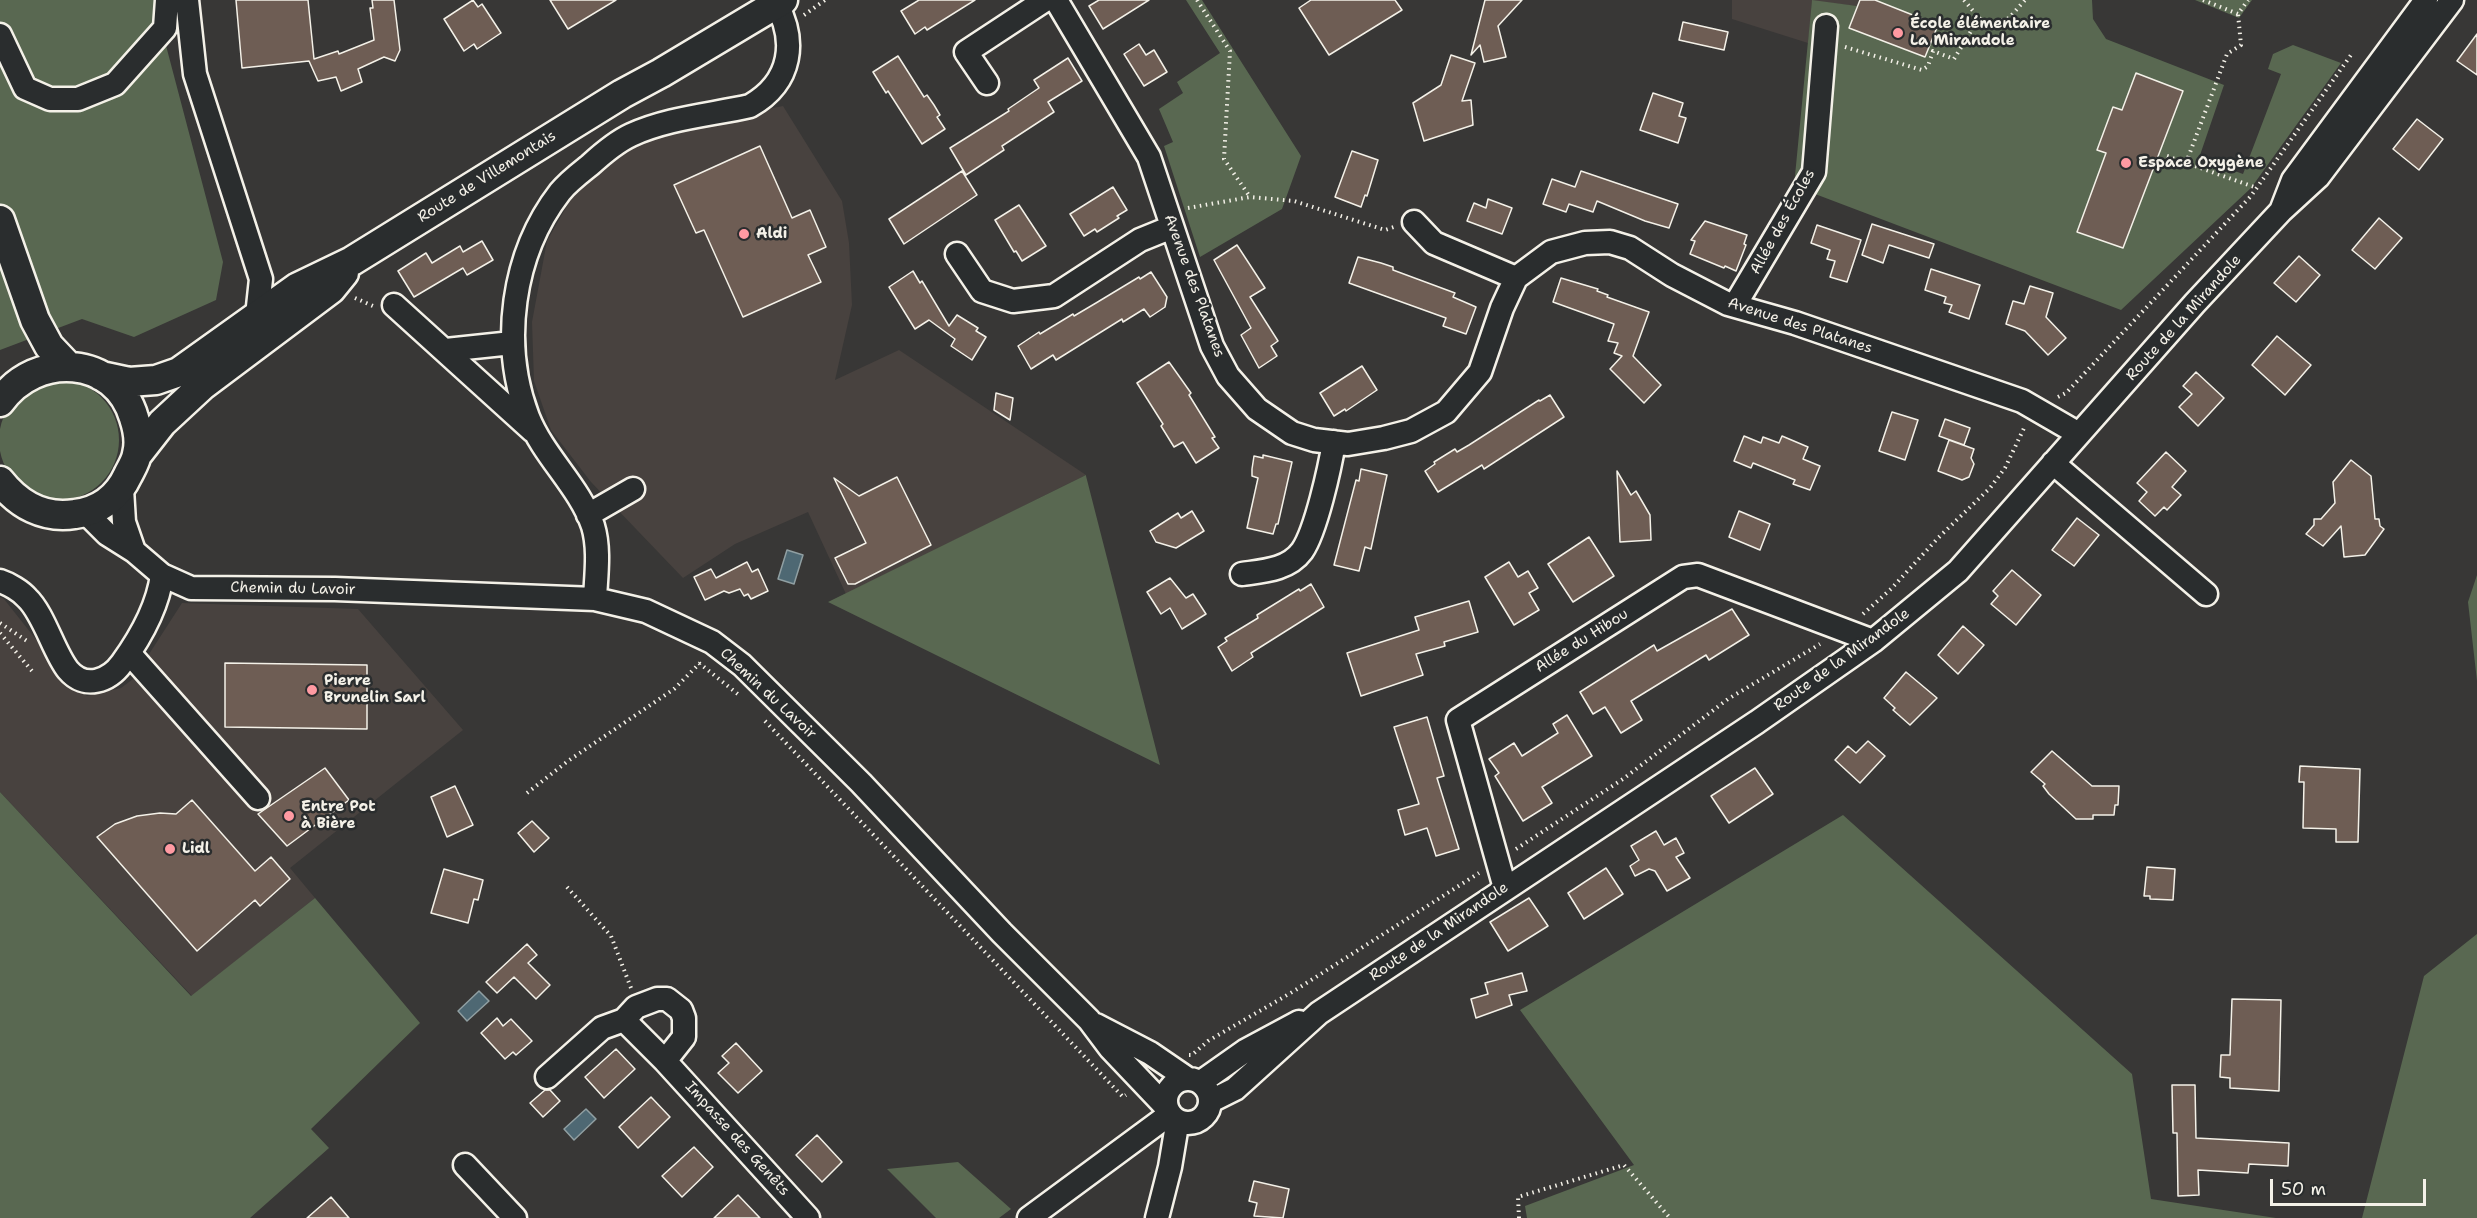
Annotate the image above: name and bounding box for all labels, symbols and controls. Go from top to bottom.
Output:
place label: École élémentaire La Mirandole [1910,15,2050,50]
marker: École élémentaire La Mirandole [1891,26,1905,40]
street label: Route de Villemontais [415,127,559,227]
place label: Espace Oxygène [2138,154,2264,172]
marker: Espace Oxygène [2119,156,2133,170]
street label: Allée des Écoles [1747,166,1819,278]
street label: Avenue des Platanes [1160,212,1228,360]
place label: Aldi [756,225,787,243]
marker: Aldi [737,227,751,241]
street label: Route de la Mirandole [2123,251,2245,385]
street label: Avenue des Platanes [1725,294,1875,358]
street label: Chemin du Lavoir [230,579,356,599]
street label: Allée du Hibou [1532,605,1632,677]
street label: Route de la Mirandole [1771,605,1913,715]
street label: Chemin du Lavoir [716,645,820,743]
place label: Pierre Brunelin Sarl [324,672,426,707]
marker: Pierre Brunelin Sarl [305,683,319,697]
place label: Entre Pot à Bière [301,798,376,833]
marker: Entre Pot à Bière [282,809,296,823]
place label: Lidl [182,840,210,858]
marker: Lidl [163,842,177,856]
street label: Route de la Mirandole [1366,879,1512,985]
street label: Impasse des Genêts [681,1078,793,1200]
scale bar [2273,1167,2429,1205]
text: 50 m [2281,1177,2326,1201]

